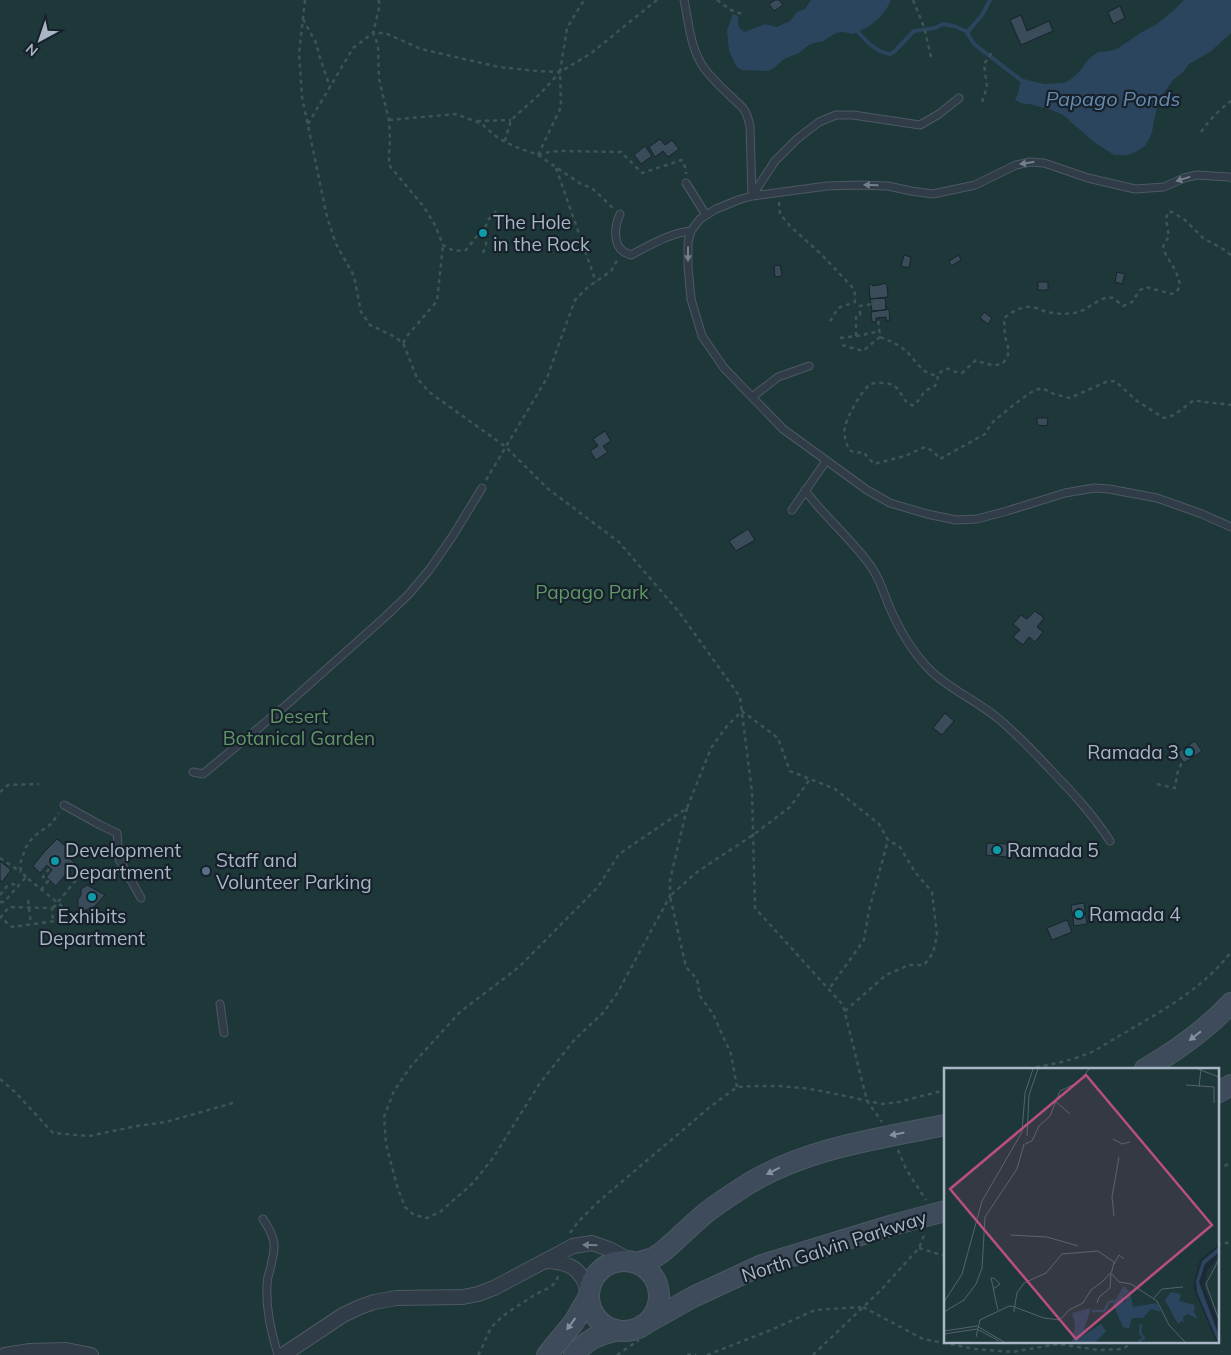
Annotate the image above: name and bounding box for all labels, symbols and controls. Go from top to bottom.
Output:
north arrow [15,15,65,65]
text: N [22,40,41,60]
water label: Papago Ponds [1046,86,1181,111]
one-way arrow [1018,160,1034,168]
one-way arrow [1176,176,1191,183]
one-way arrow [863,181,879,189]
place label: The Hole in the Rock [493,210,590,256]
marker: The Hole in the Rock [477,227,489,239]
one-way arrow [684,246,692,262]
park label: Papago Park [535,580,649,604]
park label: Desert Botanical Garden [223,704,375,750]
place label: Ramada 3 [1087,740,1179,764]
marker: Ramada 3 [1183,746,1195,758]
place label: Development Department [65,838,182,884]
place label: Ramada 5 [1007,838,1099,862]
marker: Ramada 5 [991,844,1003,856]
place label: Staff and Volunteer Parking [216,848,372,894]
marker: Development Department [49,855,61,867]
marker: Staff and Volunteer Parking [200,865,212,877]
marker: Exhibits Department [86,891,98,903]
place label: Ramada 4 [1089,902,1181,926]
place label: Exhibits Department [39,904,145,950]
marker: Ramada 4 [1073,908,1085,920]
one-way arrow [1189,1030,1202,1041]
inset map [944,1068,1218,1342]
one-way arrow [888,1131,904,1139]
one-way arrow [766,1167,780,1175]
street label: North Galvin Parkway [738,1205,930,1287]
one-way arrow [581,1240,597,1248]
one-way arrow [566,1317,577,1330]

